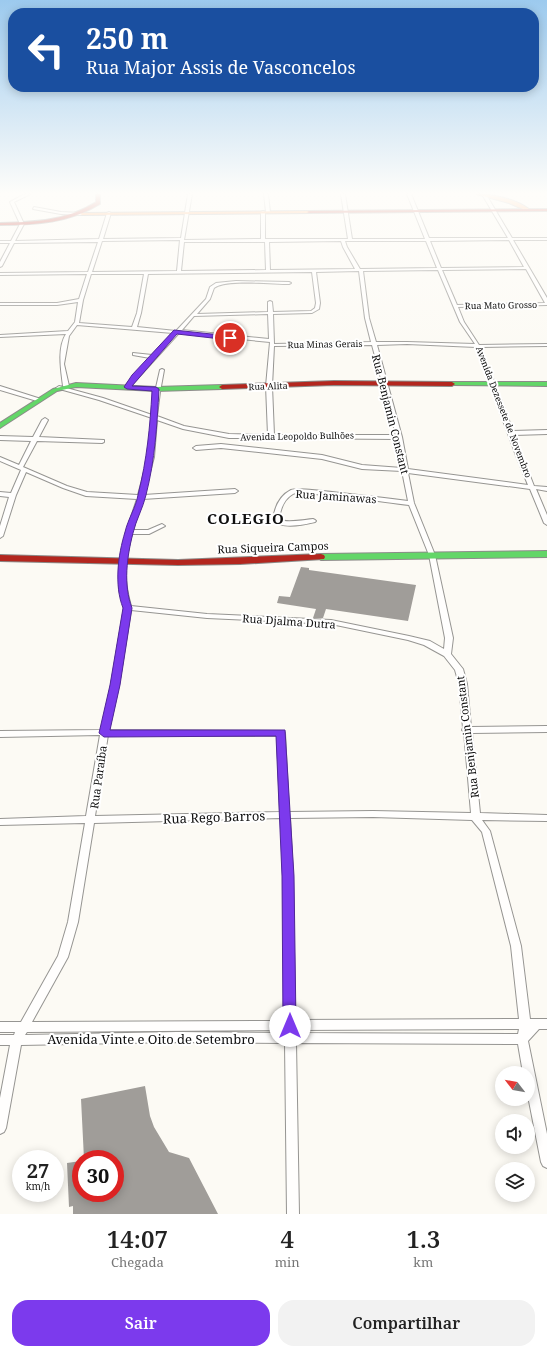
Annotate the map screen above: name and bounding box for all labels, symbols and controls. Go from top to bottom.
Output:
text: 250 m [86,19,168,57]
icon: left [20,24,72,76]
text: Rua Major Assis de Vasconcelos [86,55,356,79]
street label: Rua Mato Grosso [465,298,537,312]
pin [213,321,247,355]
icon: arrive [219,327,241,349]
street label: Rua Minas Gerais [287,337,363,351]
street label: Avenida Dezessete de Novembro [473,344,535,480]
street label: Rua Benjamin Constant [369,353,413,476]
street label: Rua Alita [248,379,288,393]
street label: Avenida Leopoldo Bulhões [240,429,354,443]
street label: Rua Jaminawas [295,486,377,506]
district label: COLEGIO [207,508,285,528]
street label: Rua Siqueira Campos [217,538,329,556]
street label: Rua Djalma Dutra [242,610,336,632]
street label: Rua Benjamin Constant [452,675,482,799]
street label: Rua Paraíba [86,744,110,810]
street label: Rua Rego Barros [163,806,266,828]
position arrow [269,1005,311,1047]
street label: Avenida Vinte e Oito de Setembro [47,1030,255,1048]
north arrow [495,1066,535,1106]
map controls [495,1066,535,1202]
button: sound [495,1114,535,1154]
speed limit sign: 30 [72,1150,124,1202]
text: 27 [27,1157,49,1184]
button: layers [495,1162,535,1202]
text: km/h [26,1179,50,1193]
text: 14:07 [107,1222,168,1255]
text: 4 [280,1222,294,1255]
text: 1.3 [406,1222,440,1255]
text: Chegada [111,1253,164,1271]
text: min [275,1253,300,1271]
text: km [413,1253,433,1271]
button: Sair [12,1300,270,1346]
button: Compartilhar [278,1300,535,1346]

